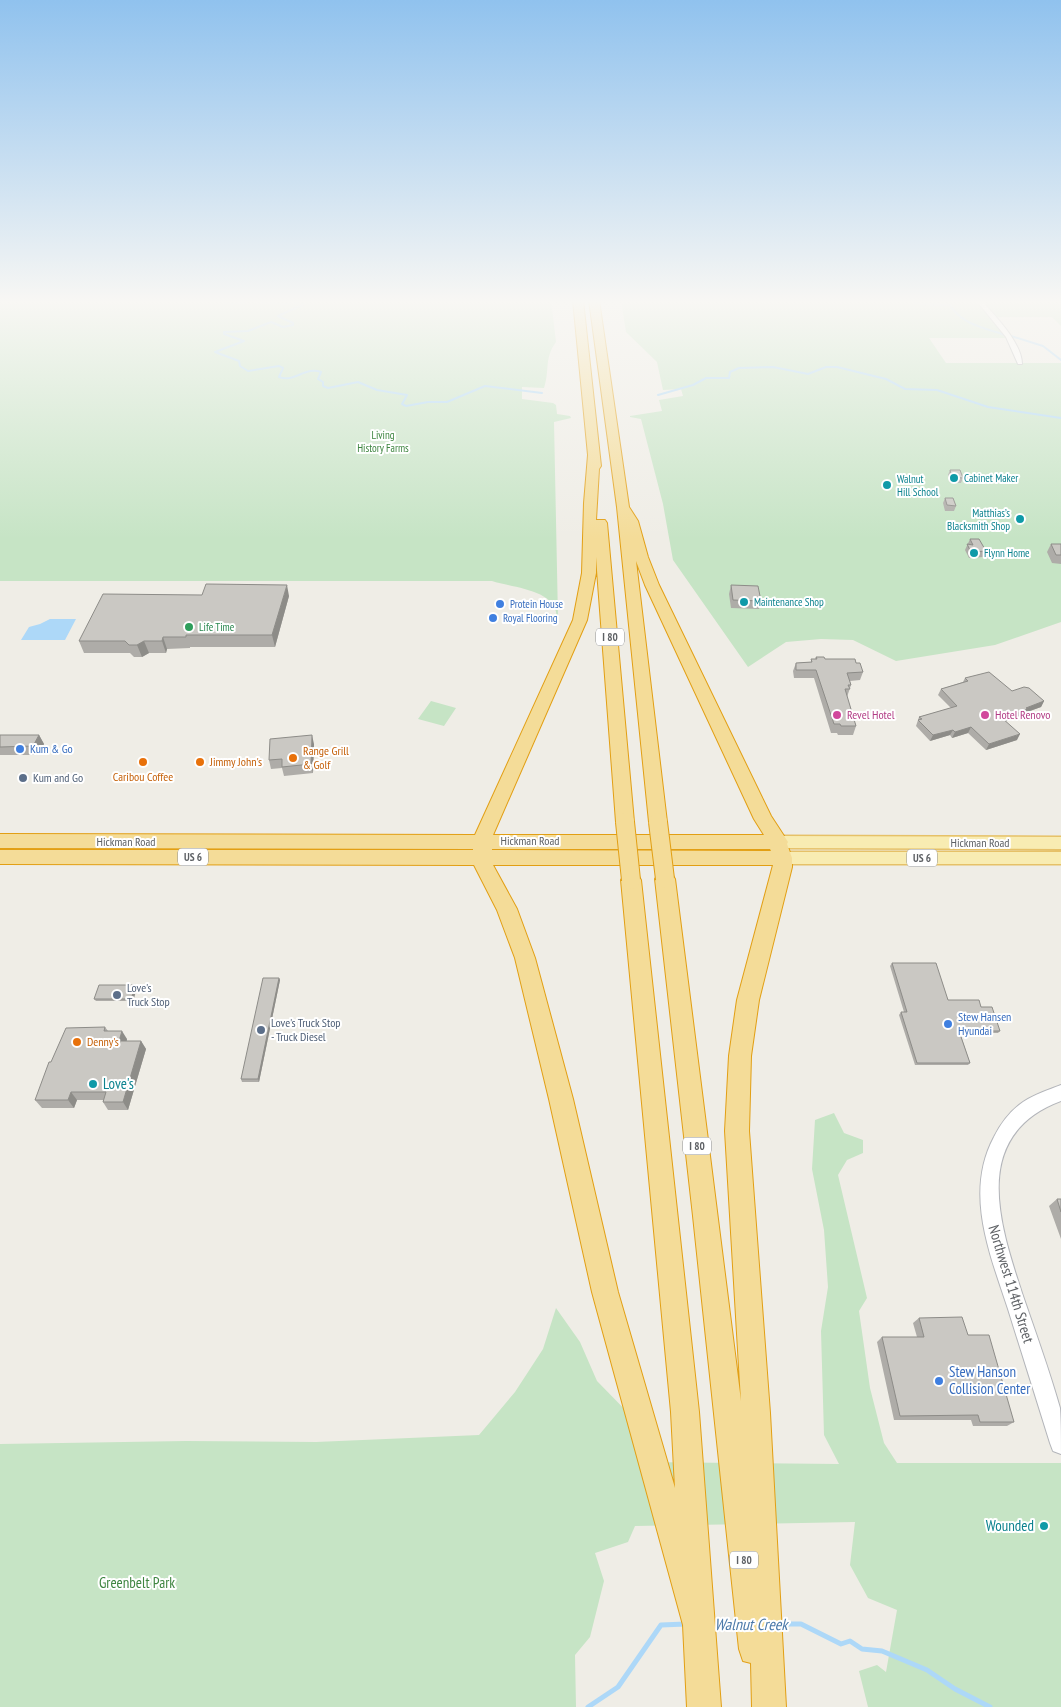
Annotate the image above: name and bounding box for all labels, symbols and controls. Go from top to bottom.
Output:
park label: Living History Farms [357,428,409,455]
place label: Cabinet Maker [964,471,1018,485]
place label: Walnut Hill School [897,472,939,499]
marker: Cabinet Maker [948,472,960,484]
marker: Walnut Hill School [881,479,893,491]
place label: Matthias’s Blacksmith Shop [947,506,1010,533]
marker: Matthias’s Blacksmith Shop [1014,513,1026,525]
place label: Flynn Home [984,546,1030,560]
marker: Flynn Home [968,547,980,559]
place label: Maintenance Shop [754,595,824,609]
marker: Maintenance Shop [738,596,750,608]
place label: Protein House [510,597,564,611]
marker: Protein House [494,598,506,610]
place label: Royal Flooring [503,611,558,625]
marker: Royal Flooring [487,612,499,624]
place label: Life Time [199,620,235,634]
marker: Life Time [183,621,195,633]
road number: I 80 [596,628,624,646]
place label: Revel Hotel [847,707,895,722]
place label: Hotel Renovo [995,707,1051,722]
marker: Revel Hotel [831,709,843,721]
marker: Hotel Renovo [979,709,991,721]
place label: Kum & Go [30,741,73,756]
marker: Kum & Go [14,743,26,755]
place label: Range Grill & Golf [303,743,349,772]
marker: Range Grill & Golf [287,752,299,764]
place label: Jimmy John's [209,754,262,769]
marker: Caribou Coffee [137,756,149,768]
marker: Jimmy John's [194,756,206,768]
place label: Caribou Coffee [113,769,173,784]
place label: Kum and Go [33,770,83,785]
marker: Kum and Go [17,772,29,784]
street label: Hickman Road [501,833,559,848]
street label: Hickman Road [97,834,155,849]
street label: Hickman Road [951,835,1009,850]
road number: US 6 [178,849,208,866]
road number: US 6 [907,850,937,866]
place label: Love's Truck Stop [127,980,170,1009]
marker: Love's Truck Stop [111,989,123,1001]
place label: Stew Hansen Hyundai [958,1009,1011,1038]
place label: Love's Truck Stop - Truck Diesel [271,1015,341,1044]
marker: Stew Hansen Hyundai [942,1018,954,1030]
marker: Love's Truck Stop - Truck Diesel [255,1024,267,1036]
place label: Denny's [87,1034,119,1049]
marker: Denny's [71,1036,83,1048]
place label: Love's [103,1074,134,1093]
marker: Love's [87,1078,99,1090]
road number: I 80 [683,1138,711,1154]
street label: Northwest 114th Street [985,1223,1038,1345]
place label: Stew Hanson Collision Center [949,1362,1031,1398]
marker: Stew Hanson Collision Center [933,1375,945,1387]
place label: Wounded [986,1516,1034,1535]
marker: Wounded [1038,1520,1050,1532]
road number: I 80 [730,1552,758,1568]
park label: Greenbelt Park [99,1573,175,1592]
water label: Walnut Creek [715,1614,789,1634]

